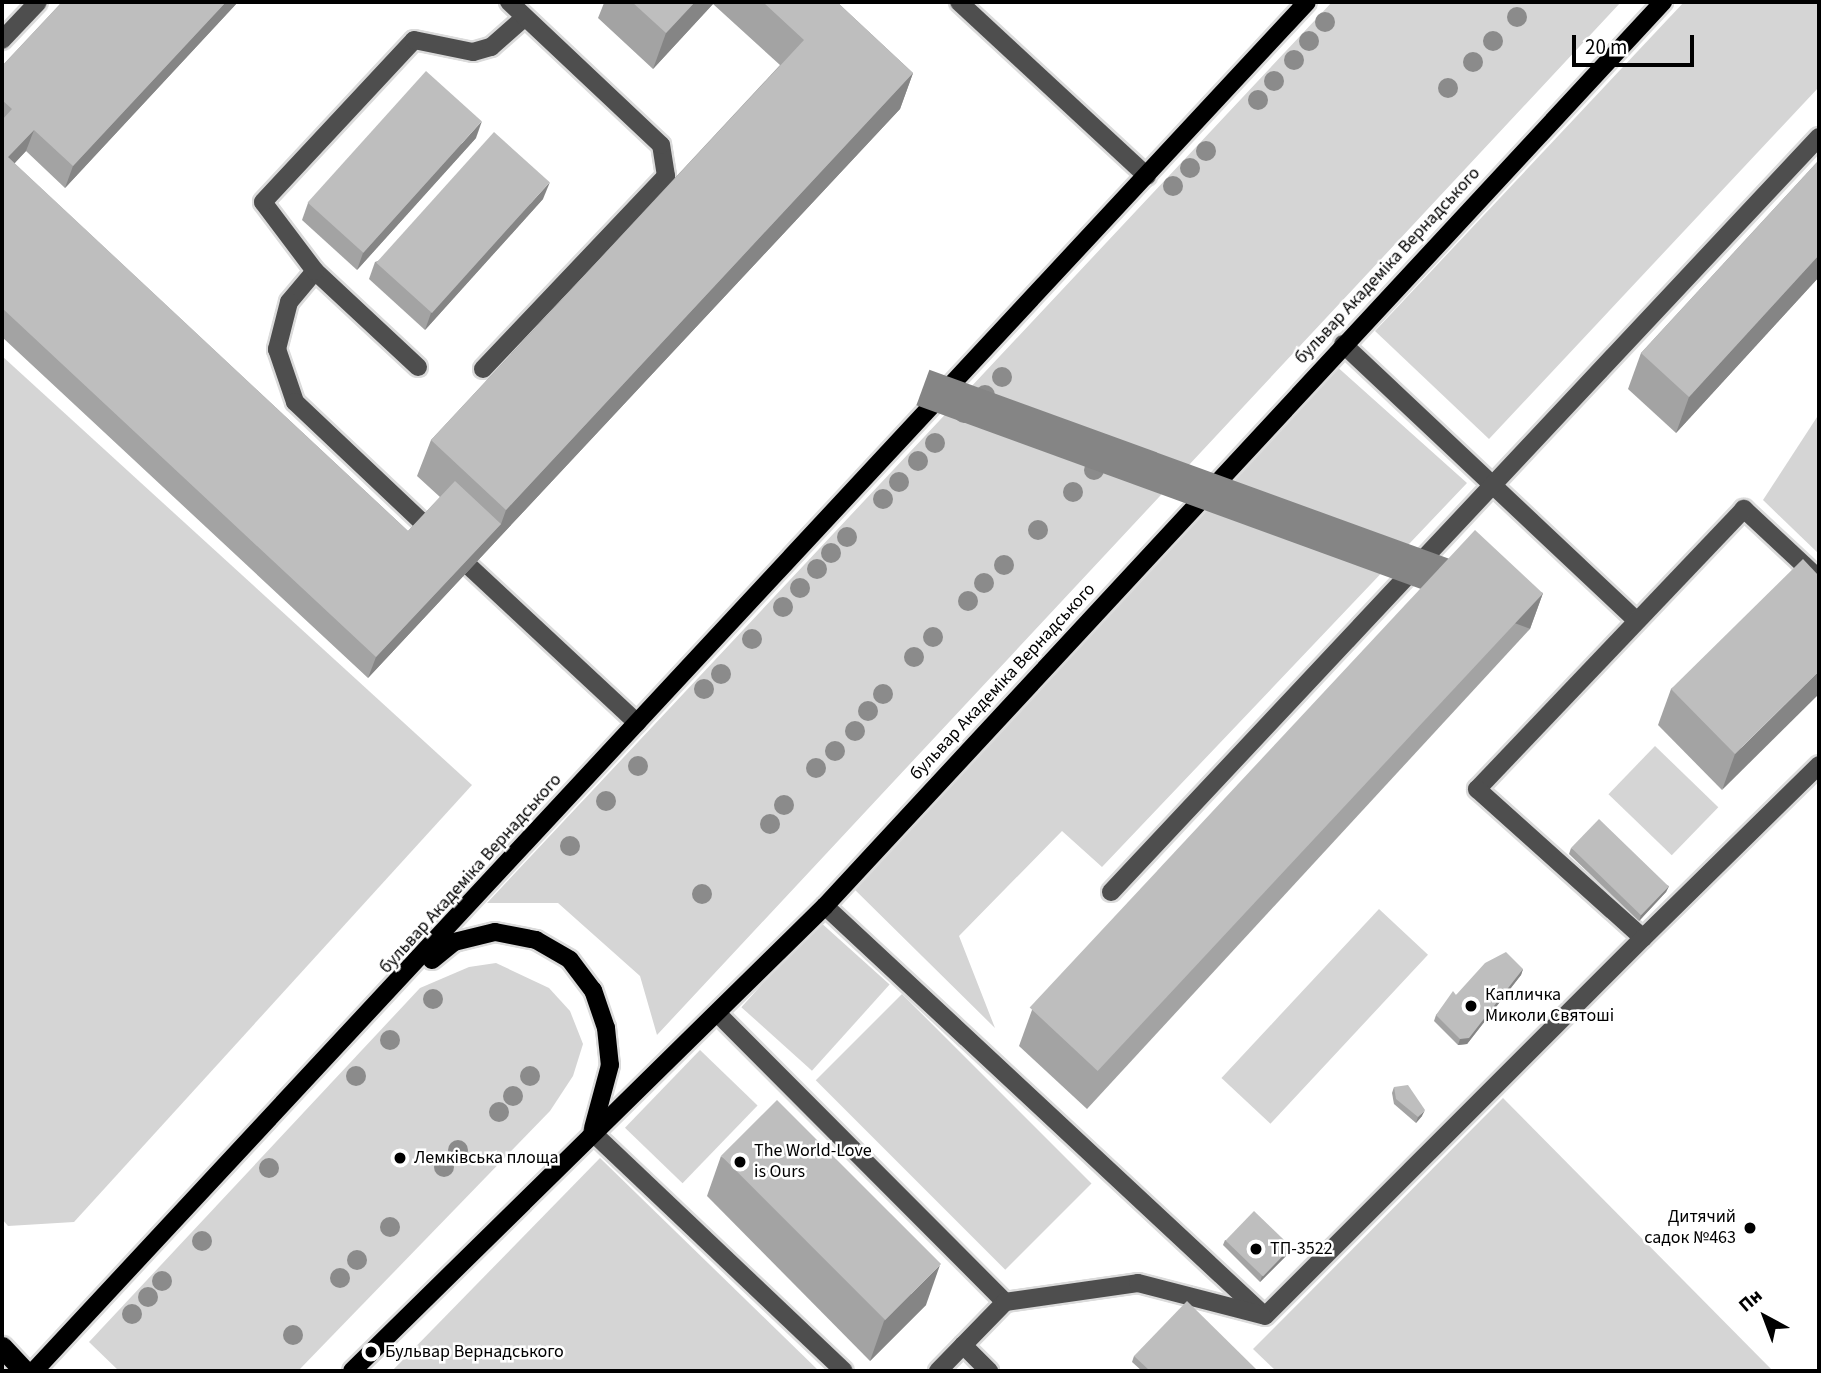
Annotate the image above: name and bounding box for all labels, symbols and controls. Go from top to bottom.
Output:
scale bar [1576,21,1699,65]
text: 20 m [1585,32,1627,62]
street label: бульвар Академіка Вернадського [1291,163,1485,369]
street label: бульвар Академіка Вернадського [906,579,1100,785]
street label: бульвар Академіка Вернадського [375,770,567,978]
place label: Капличка Миколи Святоші [1485,985,1614,1028]
marker: Капличка Миколи Святоші [1463,998,1479,1014]
place label: The World-Love is Ours [754,1141,872,1184]
place label: Лемківська площа [414,1147,559,1169]
marker: Лемківська площа [392,1150,408,1166]
marker: The World-Love is Ours [732,1154,748,1170]
place label: Дитячий садок №463 [1644,1207,1736,1250]
marker: Дитячий садок №463 [1742,1220,1758,1236]
place label: ТП-3522 [1270,1238,1333,1260]
marker: ТП-3522 [1248,1241,1264,1257]
north arrow [1730,1282,1800,1352]
text: Пн [1733,1283,1769,1319]
place label: Бульвар Вернадського [385,1341,564,1363]
marker: Бульвар Вернадського [363,1344,379,1360]

